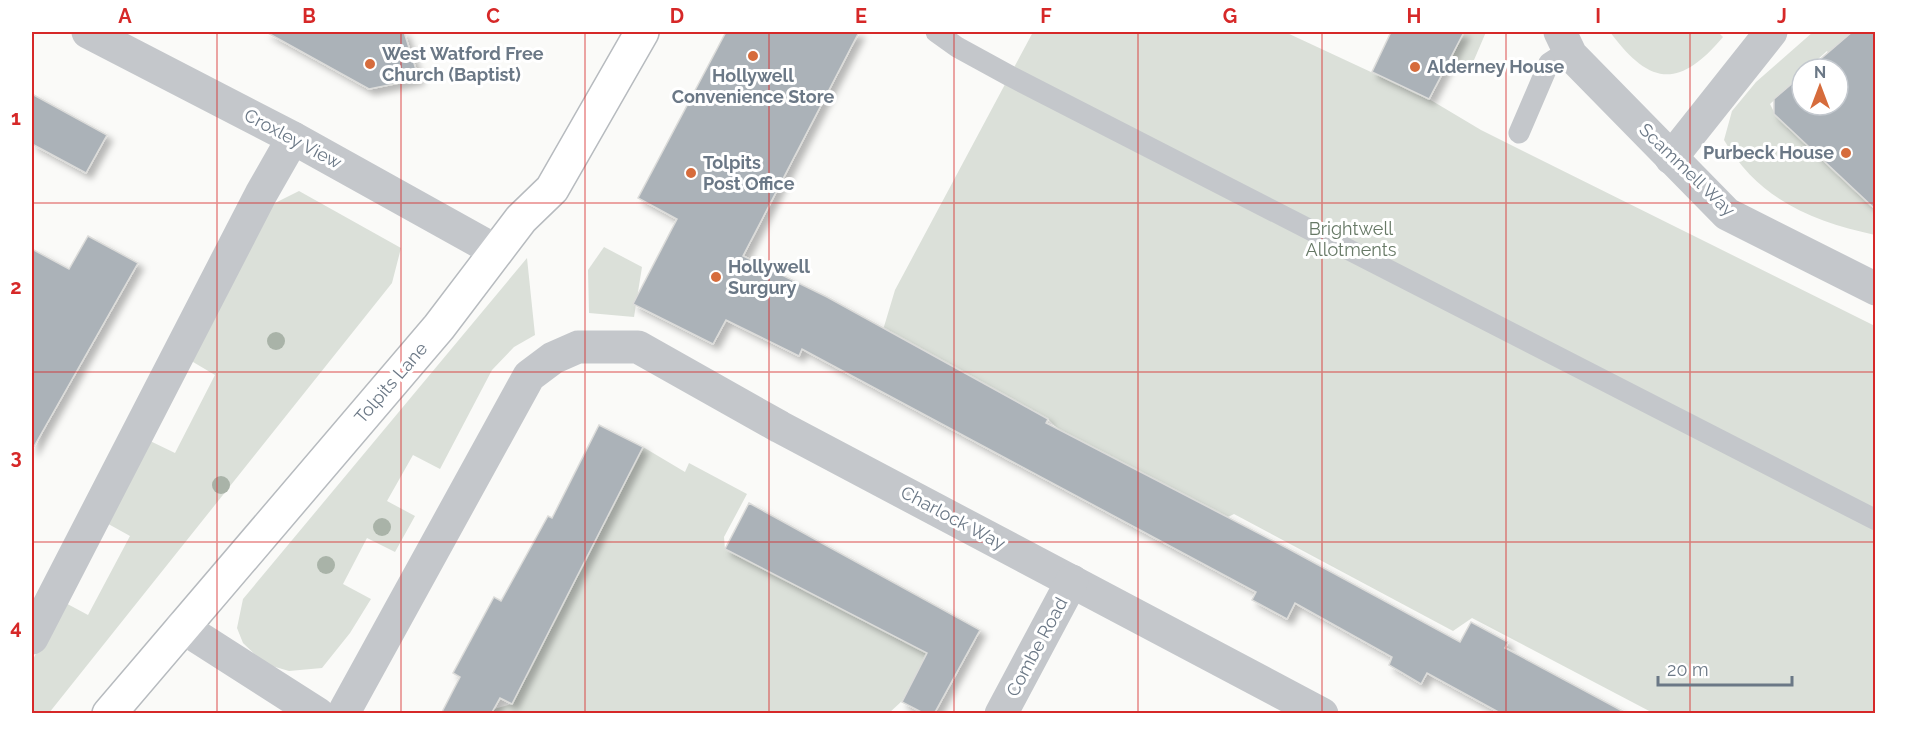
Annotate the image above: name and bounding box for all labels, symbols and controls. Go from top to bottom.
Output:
text: A [118,4,132,28]
text: B [302,4,316,28]
text: C [486,4,500,28]
text: D [670,4,684,28]
text: E [855,4,867,28]
text: F [1040,4,1052,28]
text: G [1223,4,1237,28]
text: H [1407,4,1421,28]
text: I [1595,4,1601,28]
text: J [1777,4,1787,28]
place label: West Watford Free Church (Baptist) [382,43,544,85]
marker: Hollywell Convenience Store [746,49,760,63]
place label: Alderney House [1427,56,1564,77]
marker: West Watford Free Church (Baptist) [363,57,377,71]
north arrow [1790,57,1850,117]
marker: Alderney House [1408,60,1422,74]
text: N [1814,63,1826,82]
place label: Hollywell Convenience Store [672,65,835,107]
street label: Croxley View [241,104,346,173]
text: 1 [11,106,21,130]
street label: Scammell Way [1635,119,1740,221]
place label: Purbeck House [1703,142,1834,163]
marker: Purbeck House [1839,146,1853,160]
place label: Tolpits Post Office [703,152,795,194]
marker: Tolpits Post Office [684,166,698,180]
park label: Brightwell Allotments [1306,218,1397,260]
place label: Hollywell Surgury [728,256,810,298]
marker: Hollywell Surgury [709,270,723,284]
text: 2 [10,275,22,299]
street label: Tolpits Lane [350,338,432,427]
text: 3 [10,445,22,469]
street label: Charlock Way [897,481,1009,554]
street label: Combe Road [1002,594,1071,700]
text: 4 [10,615,22,639]
scale bar [1658,649,1792,687]
text: 20 m [1667,659,1709,680]

